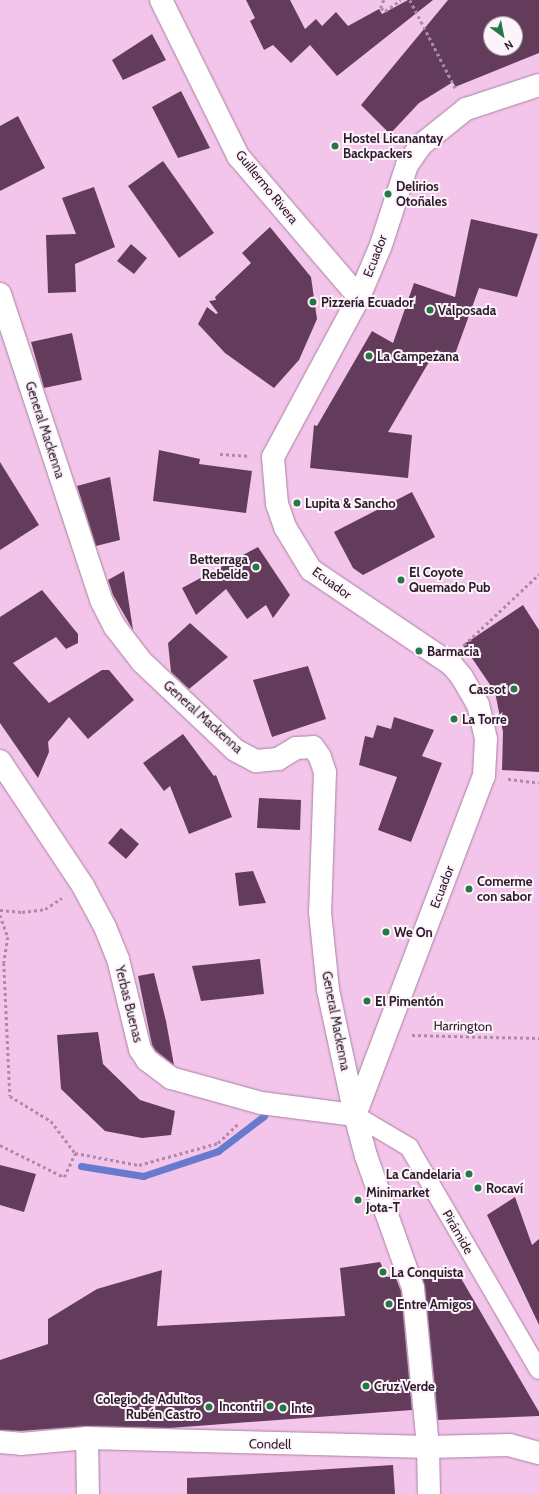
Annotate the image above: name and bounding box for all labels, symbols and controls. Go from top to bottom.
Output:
north arrow [483,16,523,56]
text: N [502,37,516,53]
place label: Hostel Licanantay Backpackers [343,131,443,162]
marker: Hostel Licanantay Backpackers [330,141,340,151]
street label: Guillermo Rivera [233,147,301,227]
place label: Delirios Otoñales [396,179,447,210]
marker: Delirios Otoñales [383,189,393,199]
street label: Ecuador [360,232,390,280]
place label: Pizzería Ecuador [321,294,413,310]
marker: Pizzería Ecuador [308,297,318,307]
place label: Valposada [438,302,496,318]
marker: Valposada [425,305,435,315]
place label: La Campezana [377,348,459,364]
marker: La Campezana [364,351,374,361]
street label: General Mackenna [22,380,68,480]
place label: Lupita & Sancho [305,495,396,511]
marker: Lupita & Sancho [292,498,302,508]
place label: Betterraga Rebelde [190,552,248,583]
marker: Betterraga Rebelde [251,562,261,572]
street label: Ecuador [309,564,355,602]
place label: El Coyote Quemado Pub [409,565,490,596]
marker: El Coyote Quemado Pub [396,575,406,585]
place label: Barmacia [427,643,479,659]
marker: Barmacia [414,646,424,656]
street label: General Mackenna [160,677,246,757]
place label: Cassot [469,681,506,697]
marker: Cassot [509,684,519,694]
place label: La Torre [462,711,507,727]
marker: La Torre [449,714,459,724]
street label: Ecuador [427,863,457,911]
place label: Comerme con sabor [477,874,532,905]
marker: Comerme con sabor [464,884,474,894]
place label: We On [394,924,433,940]
marker: We On [381,927,391,937]
street label: Yerbas Buenas [112,964,146,1044]
street label: General Mackenna [319,970,353,1072]
place label: El Pimentón [375,993,444,1009]
marker: El Pimentón [362,996,372,1006]
street label: Harrington [433,1018,493,1034]
place label: La Candelaria [386,1166,461,1182]
marker: La Candelaria [464,1169,474,1179]
place label: Rocaví [486,1180,523,1196]
marker: Rocaví [473,1183,483,1193]
place label: Minimarket Jota-T [366,1185,429,1216]
marker: Minimarket Jota-T [353,1195,363,1205]
street label: Pirámide [439,1207,477,1257]
place label: La Conquista [391,1264,463,1280]
marker: La Conquista [378,1267,388,1277]
place label: Entre Amigos [397,1296,472,1312]
marker: Entre Amigos [384,1299,394,1309]
place label: Cruz Verde [374,1378,435,1394]
marker: Cruz Verde [361,1381,371,1391]
place label: Colegio de Adultos Rubén Castro [95,1392,201,1423]
place label: Incontri [219,1398,262,1414]
place label: Inte [291,1400,313,1416]
marker: Incontri [265,1401,275,1411]
marker: Colegio de Adultos Rubén Castro [204,1402,214,1412]
marker: Inte [278,1403,288,1413]
street label: Condell [249,1436,291,1452]

